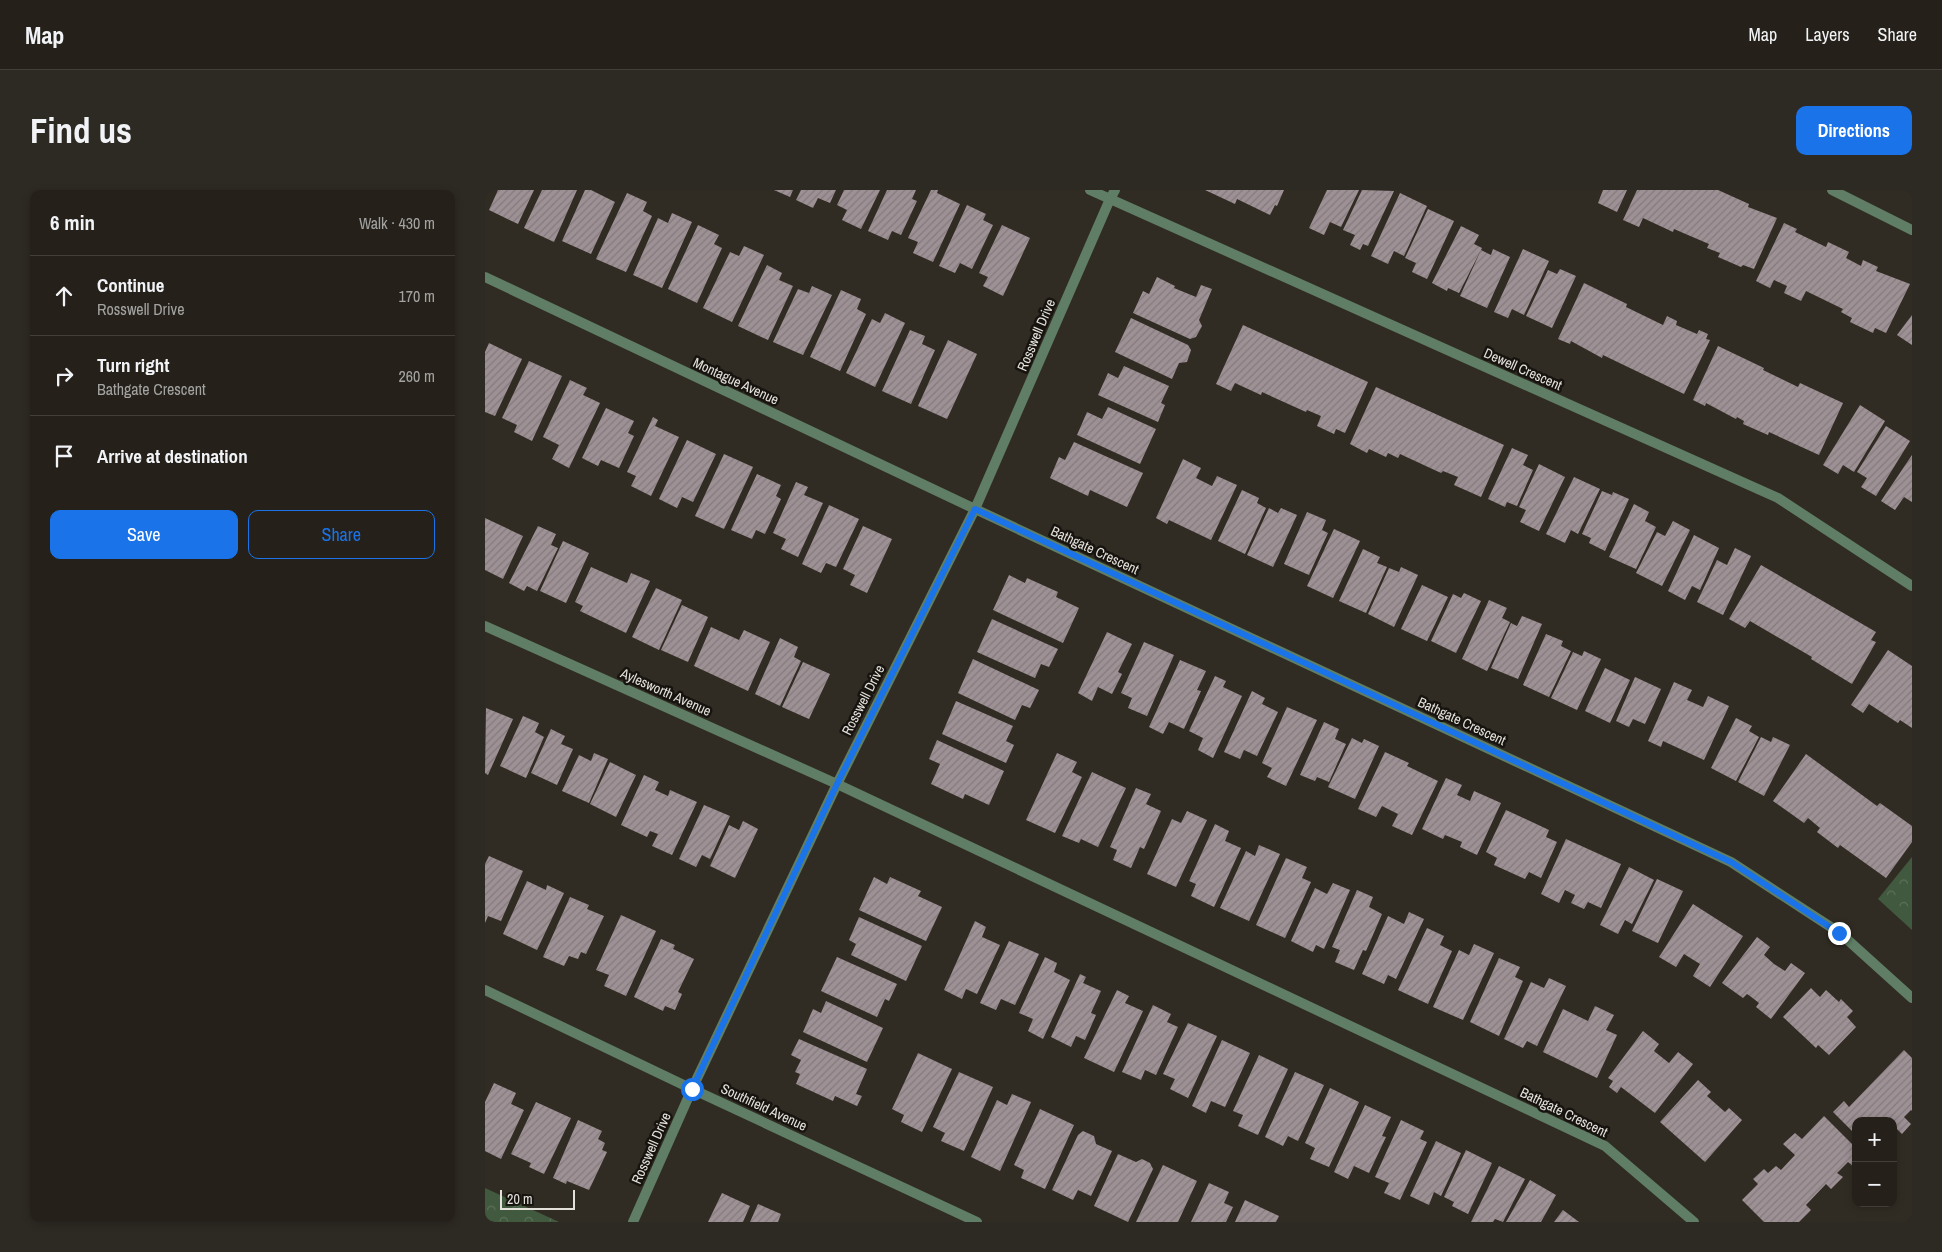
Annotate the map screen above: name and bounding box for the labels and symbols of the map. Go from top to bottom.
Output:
street label: Rosswell Drive [1013,296,1059,374]
street label: Dewell Crescent [1481,344,1565,394]
street label: Montague Avenue [690,353,782,409]
street label: Bathgate Crescent [1048,522,1142,578]
street label: Rosswell Drive [838,662,888,738]
street label: Aylesworth Avenue [617,664,714,720]
street label: Bathgate Crescent [1415,693,1509,749]
route end [1828,922,1851,945]
route start [681,1078,704,1101]
street label: Southfield Avenue [718,1079,810,1135]
street label: Bathgate Crescent [1517,1083,1611,1141]
street label: Rosswell Drive [627,1109,675,1187]
scale bar [500,1187,575,1210]

